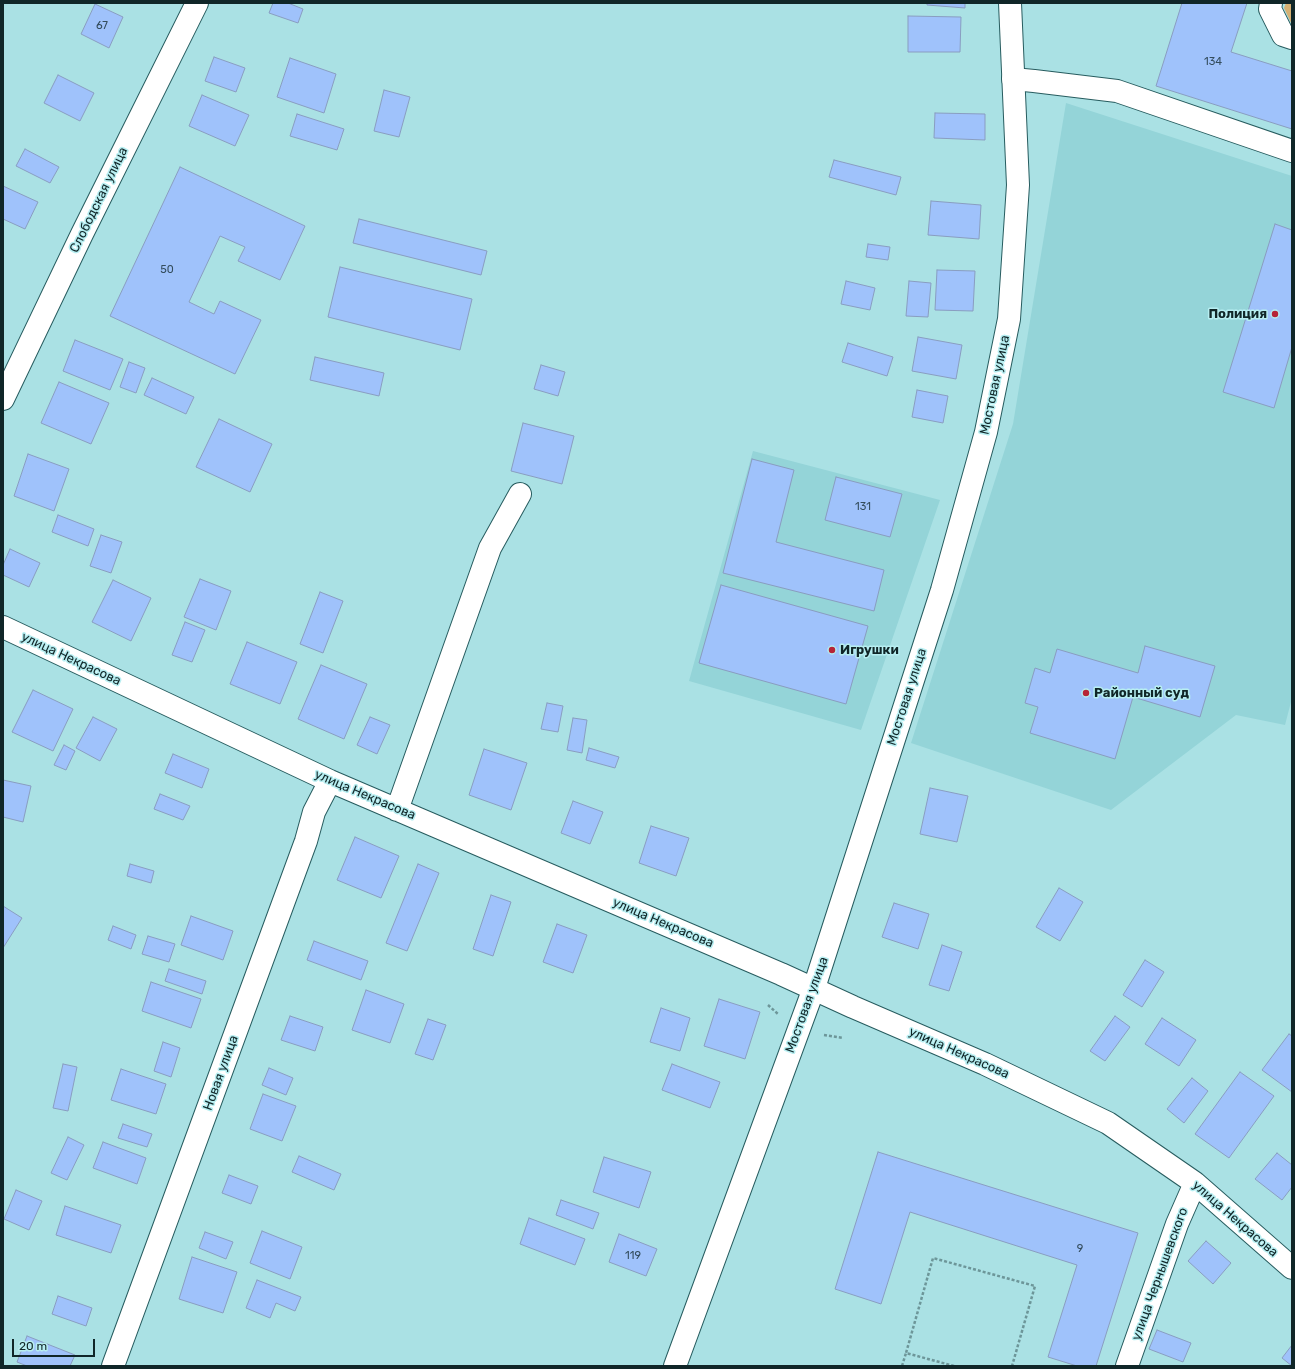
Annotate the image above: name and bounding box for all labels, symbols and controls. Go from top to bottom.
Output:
house number: 67 [96,19,108,33]
house number: 134 [1204,55,1222,69]
street label: Слободская улица [67,145,131,255]
house number: 50 [160,263,174,277]
place label: Полиция [1208,306,1267,322]
marker: Полиция [1270,309,1280,319]
street label: Мостовая улица [977,334,1013,436]
house number: 131 [855,500,871,514]
street label: улица Некрасова [19,629,123,689]
place label: Игрушки [840,642,899,658]
marker: Игрушки [827,645,837,655]
street label: Мостовая улица [884,646,930,748]
place label: Районный суд [1094,685,1189,701]
marker: Районный суд [1081,688,1091,698]
street label: улица Некрасова [312,767,418,823]
street label: улица Некрасова [610,895,716,951]
street label: Мостовая улица [782,955,832,1055]
street label: улица Некрасова [906,1024,1012,1082]
street label: Новая улица [200,1033,242,1113]
street label: улица Некрасова [1189,1178,1281,1260]
street label: улица Чернышевского [1129,1205,1191,1343]
house number: 9 [1077,1242,1083,1256]
house number: 119 [625,1249,641,1263]
scale bar [14,1331,97,1357]
text: 20 m [19,1339,47,1353]

